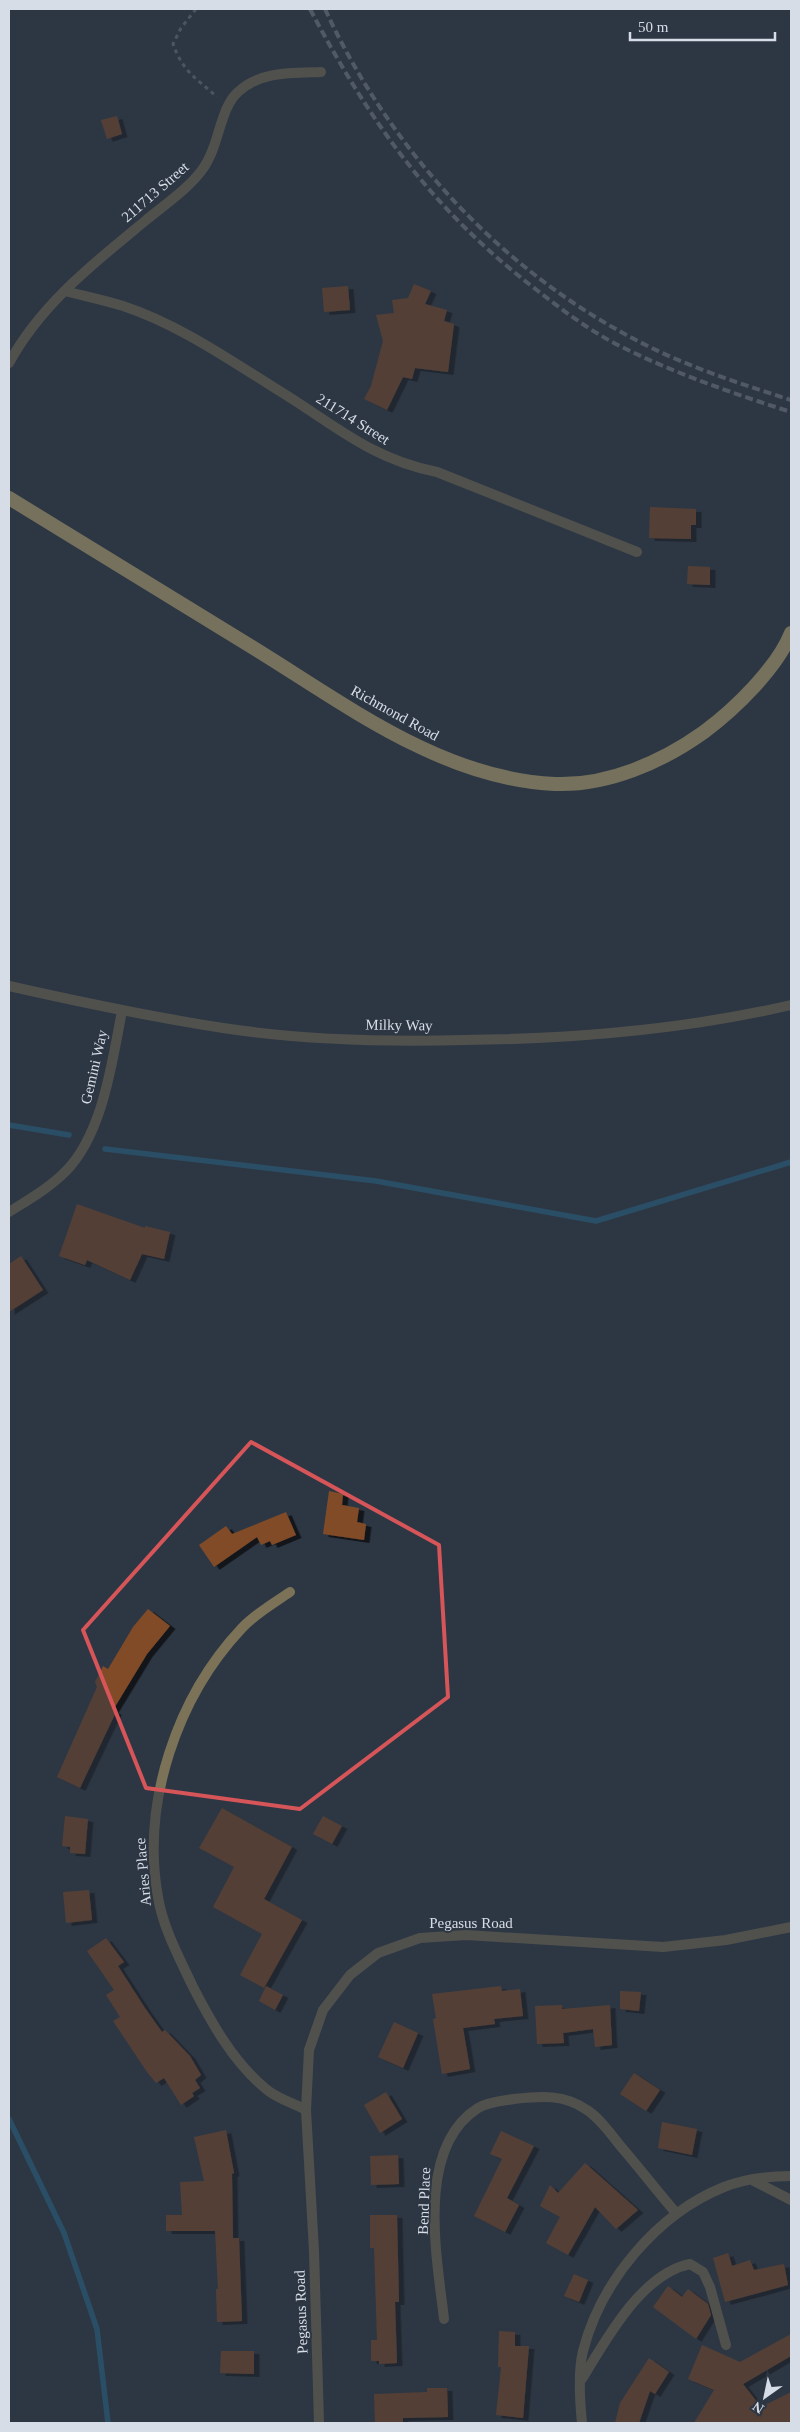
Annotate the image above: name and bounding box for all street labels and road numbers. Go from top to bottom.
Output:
street label: 211713 Street [118,158,192,225]
street label: 211714 Street [313,390,393,448]
street label: Richmond Road [348,682,442,744]
street label: Milky Way [365,1016,433,1034]
street label: Gemini Way [78,1028,110,1106]
street label: Aries Place [132,1837,154,1907]
street label: Pegasus Road [429,1915,513,1931]
street label: Bend Place [415,2166,433,2235]
street label: Pegasus Road [292,2269,310,2354]

